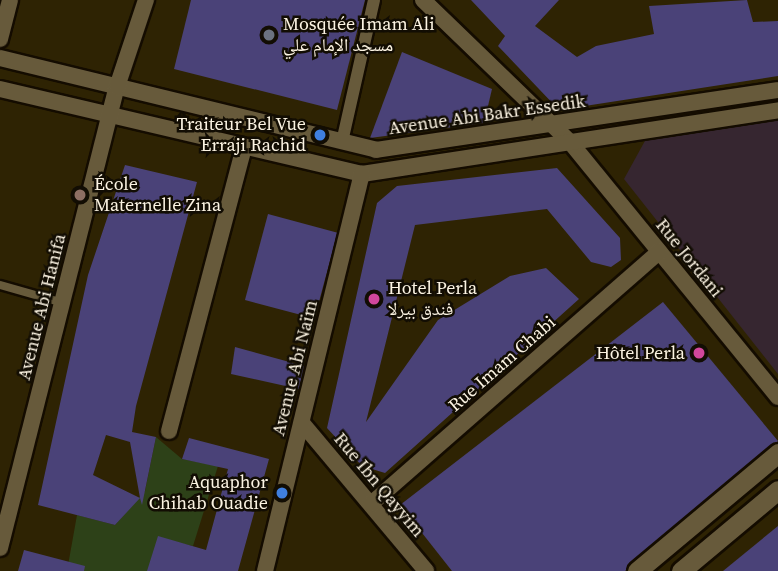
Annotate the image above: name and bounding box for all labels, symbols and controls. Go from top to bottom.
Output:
place label: Mosquée Imam Ali مسجد الإمام علي [283,14,435,56]
marker: Mosquée Imam Ali مسجد الإمام علي [261,27,277,43]
street label: Avenue Abi Bakr Essedik [387,90,587,140]
place label: Traiteur Bel Vue Erraji Rachid [176,114,306,156]
marker: Traiteur Bel Vue Erraji Rachid [312,127,328,143]
place label: École Maternelle Zina [94,174,221,216]
marker: École Maternelle Zina [72,187,88,203]
street label: Rue Jordani [651,215,727,301]
street label: Avenue Abi Hanifa [13,232,71,382]
place label: Hotel Perla فندق بيرلا [388,278,477,320]
marker: Hotel Perla فندق بيرلا [366,291,382,307]
street label: Avenue Abi Naïm [268,298,322,438]
street label: Rue Imam Chabi [444,312,560,416]
place label: Hôtel Perla [596,342,685,364]
marker: Hôtel Perla [691,345,707,361]
street label: Rue Ibn Qayyim [329,429,429,541]
place label: Aquaphor Chihab Ouadie [149,472,268,514]
marker: Aquaphor Chihab Ouadie [274,485,290,501]

